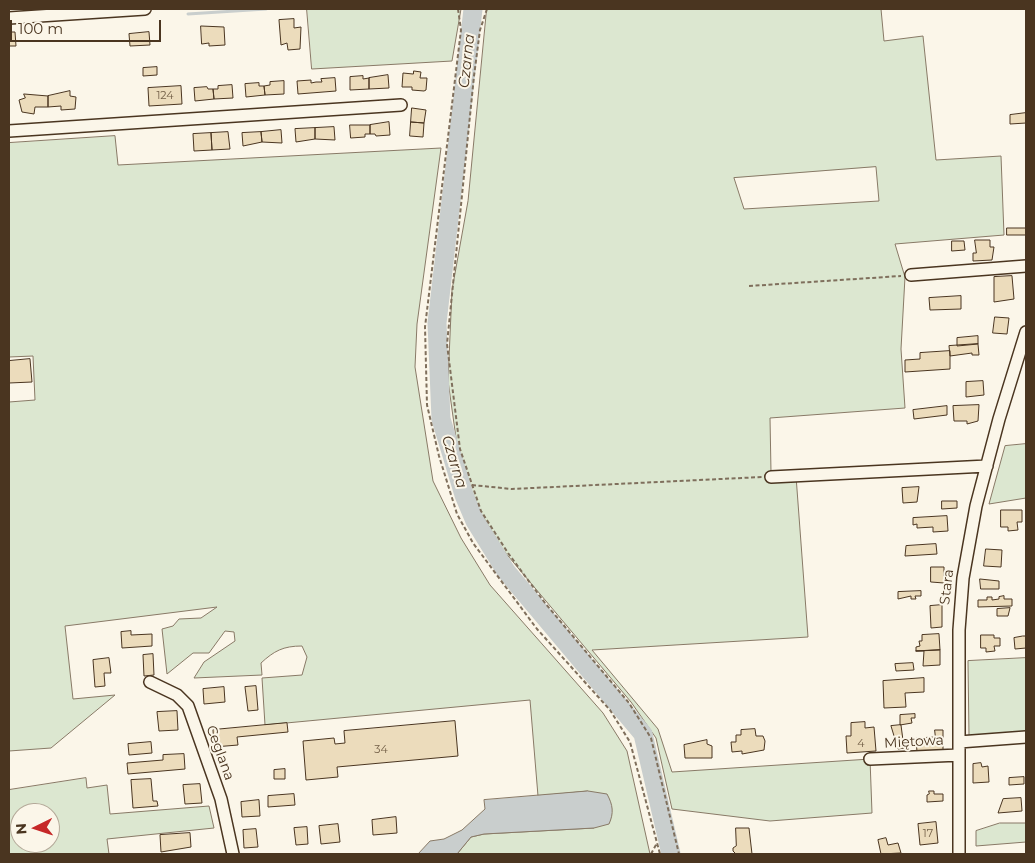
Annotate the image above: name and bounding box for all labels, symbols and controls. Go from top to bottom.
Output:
scale bar [12,10,164,42]
text: 100 m [18,19,63,38]
water label: Czarna [455,33,479,89]
house number: 124 [156,89,174,103]
water label: Czarna [437,433,471,491]
street label: Stara [936,568,958,606]
street label: Ceglana [202,723,238,783]
street label: Miętowa [884,732,944,752]
house number: 4 [857,737,865,751]
house number: 34 [374,743,388,757]
north arrow [10,803,60,853]
text: N [12,823,30,835]
house number: 17 [923,827,933,841]

